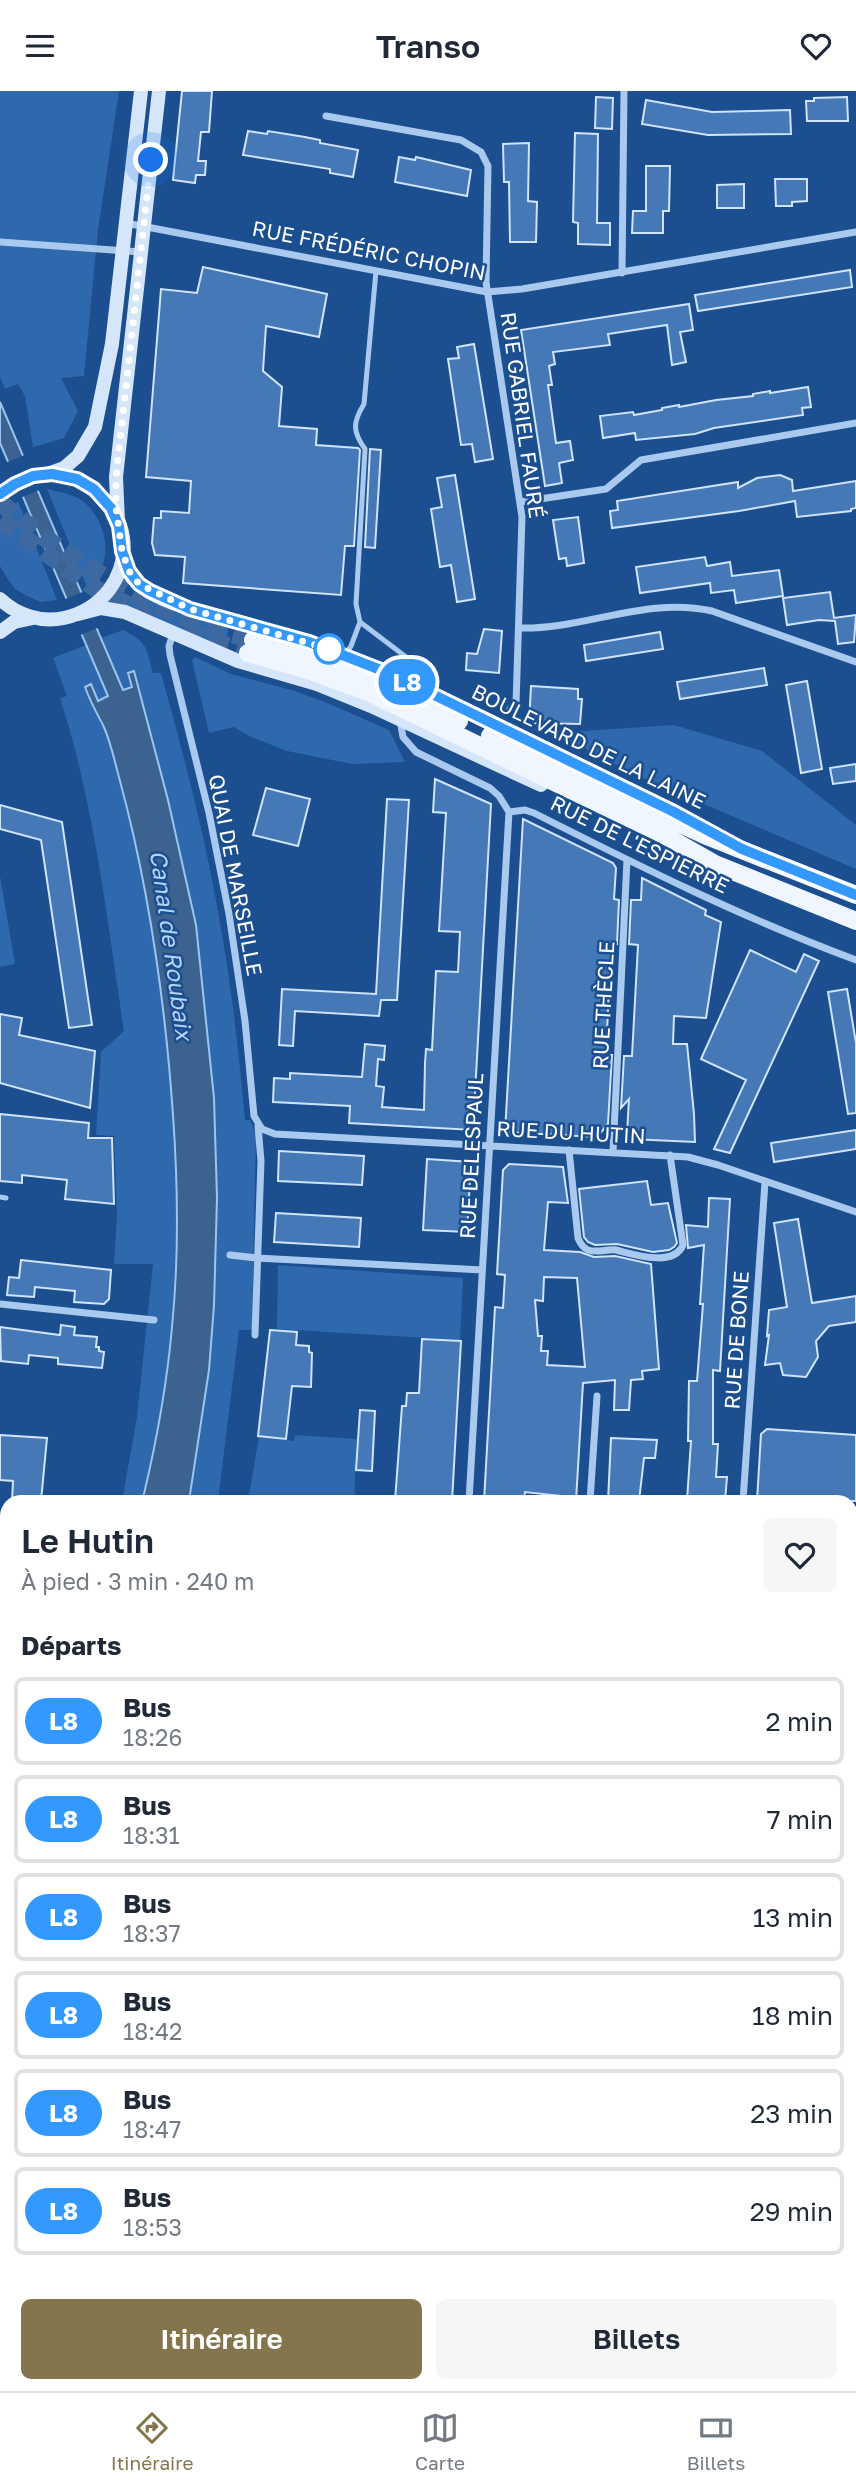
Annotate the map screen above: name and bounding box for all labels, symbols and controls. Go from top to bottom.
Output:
icon: menu [21,27,59,65]
text: Transo [376,27,480,65]
icon: heart [797,27,835,65]
your location [133,142,168,177]
street label: RUE FRÉDÉRIC CHOPIN [250,215,488,285]
street label: RUE GABRIEL FAURÉ [496,310,550,520]
unlabelled marker [314,634,344,664]
line badge: L8 [376,659,438,705]
text: L8 [392,667,422,696]
street label: BOULEVARD DE LA LAINE [468,678,710,814]
street label: QUAI DE MARSEILLE [204,772,268,978]
street label: RUE DE L'ESPIERRE [546,789,734,899]
water label: Canal de Roubaix [145,848,199,1044]
street label: RUE THÈCLE [587,940,619,1070]
street label: RUE DELESPAUL [454,1072,488,1240]
street label: RUE DU HUTIN [496,1115,646,1149]
street label: RUE DE BONE [718,1270,754,1410]
button: heart [763,1518,837,1592]
text: Le Hutin [21,1521,154,1560]
text: À pied · 3 min · 240 m [21,1567,254,1595]
text: Départs [21,1630,122,1661]
text: Bus [123,1692,171,1723]
text: L8 [49,1706,78,1735]
text: 2 min [765,1706,833,1737]
text: 18:26 [123,1723,182,1751]
text: Bus [123,1790,171,1821]
text: L8 [49,1804,78,1833]
text: 7 min [767,1804,833,1835]
text: 18:31 [123,1821,180,1849]
text: Bus [123,1888,171,1919]
text: L8 [49,1902,78,1931]
text: 13 min [753,1902,833,1933]
text: 18:37 [123,1919,181,1947]
text: Bus [123,1986,171,2017]
text: L8 [49,2000,78,2029]
text: 18 min [752,2000,833,2031]
text: 18:42 [123,2017,182,2045]
text: Bus [123,2084,171,2115]
text: L8 [49,2098,78,2127]
text: 23 min [750,2098,833,2129]
text: 18:47 [123,2115,181,2143]
text: Bus [123,2182,171,2213]
text: L8 [49,2196,78,2225]
text: 29 min [750,2196,833,2227]
text: 18:53 [123,2213,182,2241]
button: Itinéraire [21,2299,422,2379]
button: Billets [436,2299,837,2379]
tab: Itinéraire [111,2409,193,2474]
tab: Carte [415,2409,465,2474]
tab: Billets [687,2409,745,2474]

